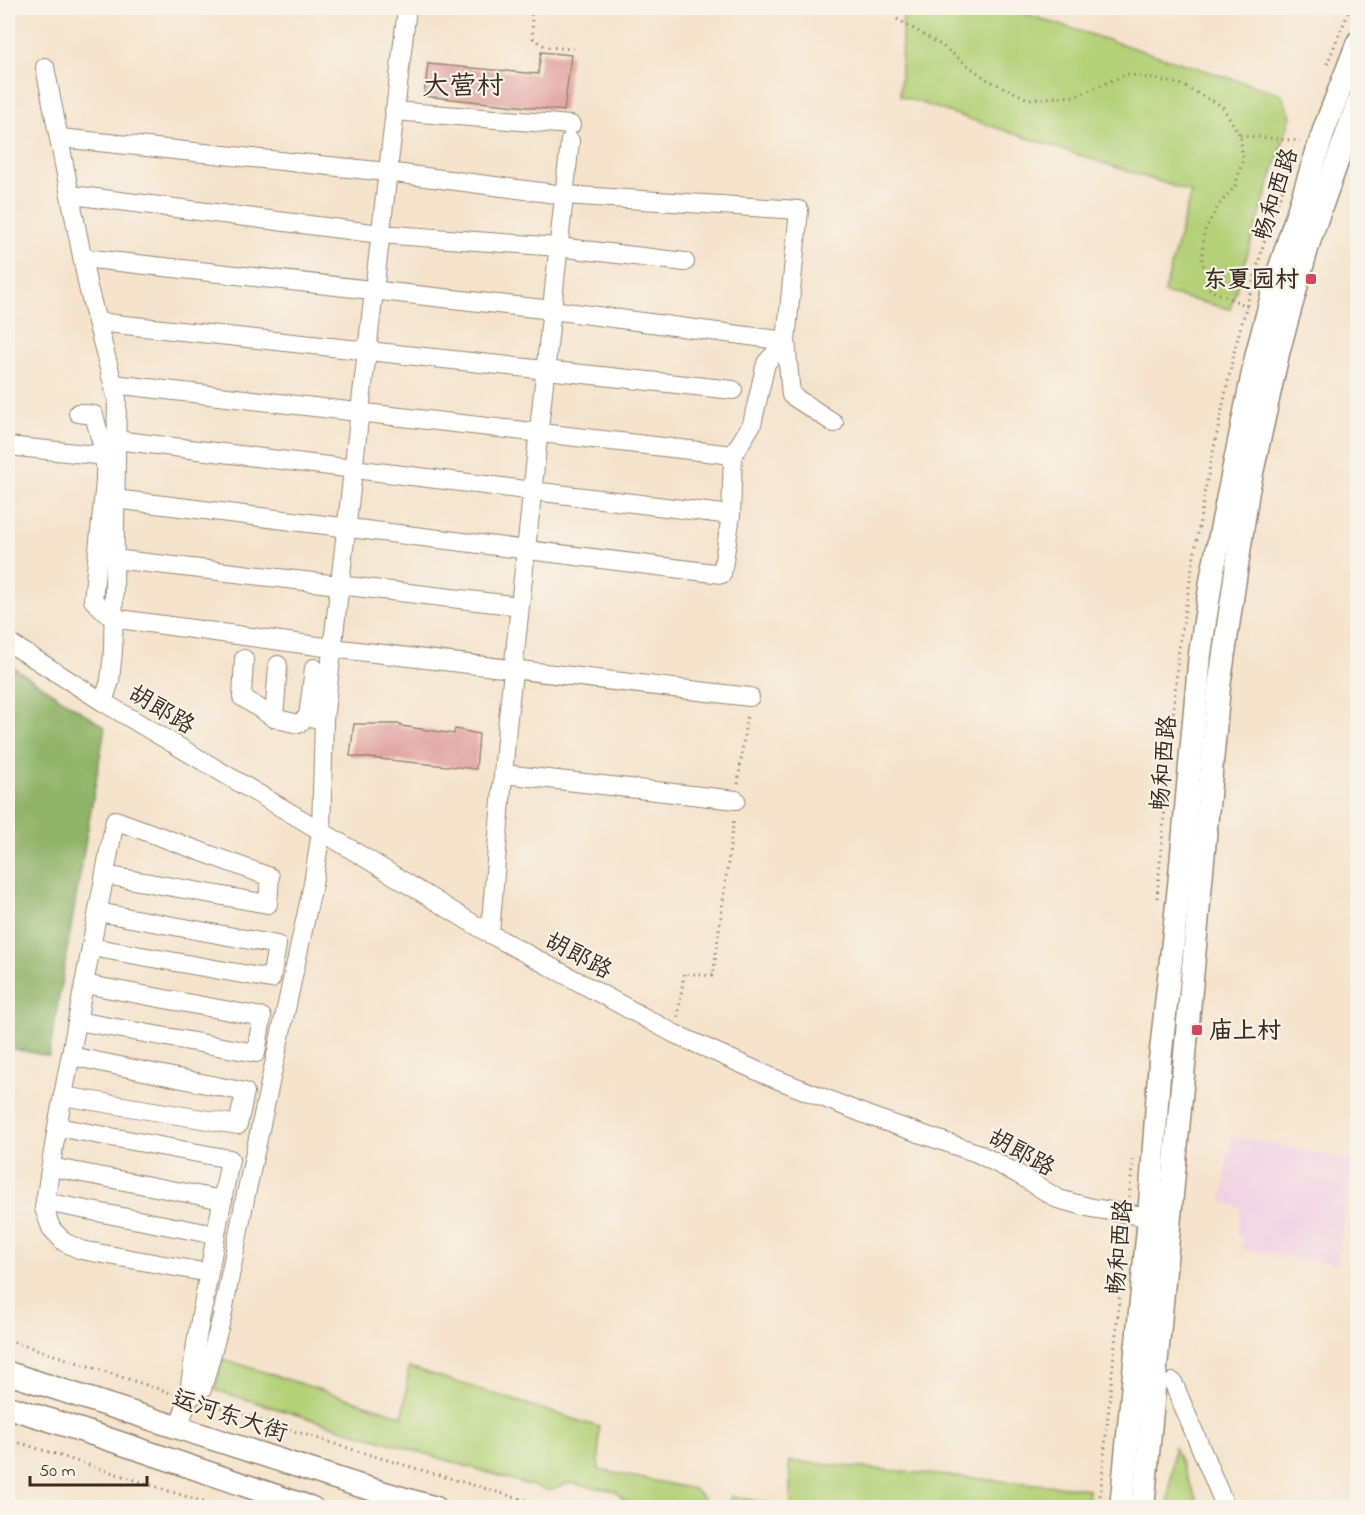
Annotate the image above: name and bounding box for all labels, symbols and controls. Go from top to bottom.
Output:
district label: 大营村 [423,68,504,107]
street label: 畅和西路 [1246,144,1309,246]
place label: 东夏园村 [1203,264,1299,299]
marker: 东夏园村 [1304,272,1318,286]
street label: 胡郎路 [121,678,201,745]
street label: 畅和西路 [1144,714,1187,813]
street label: 胡郎路 [538,925,618,990]
place label: 庙上村 [1209,1015,1281,1050]
marker: 庙上村 [1190,1023,1204,1037]
street label: 胡郎路 [981,1121,1061,1187]
street label: 畅和西路 [1100,1198,1143,1297]
street label: 运河东大街 [167,1382,292,1453]
scale bar [30,1449,147,1487]
text: 50 m [39,1459,76,1485]

